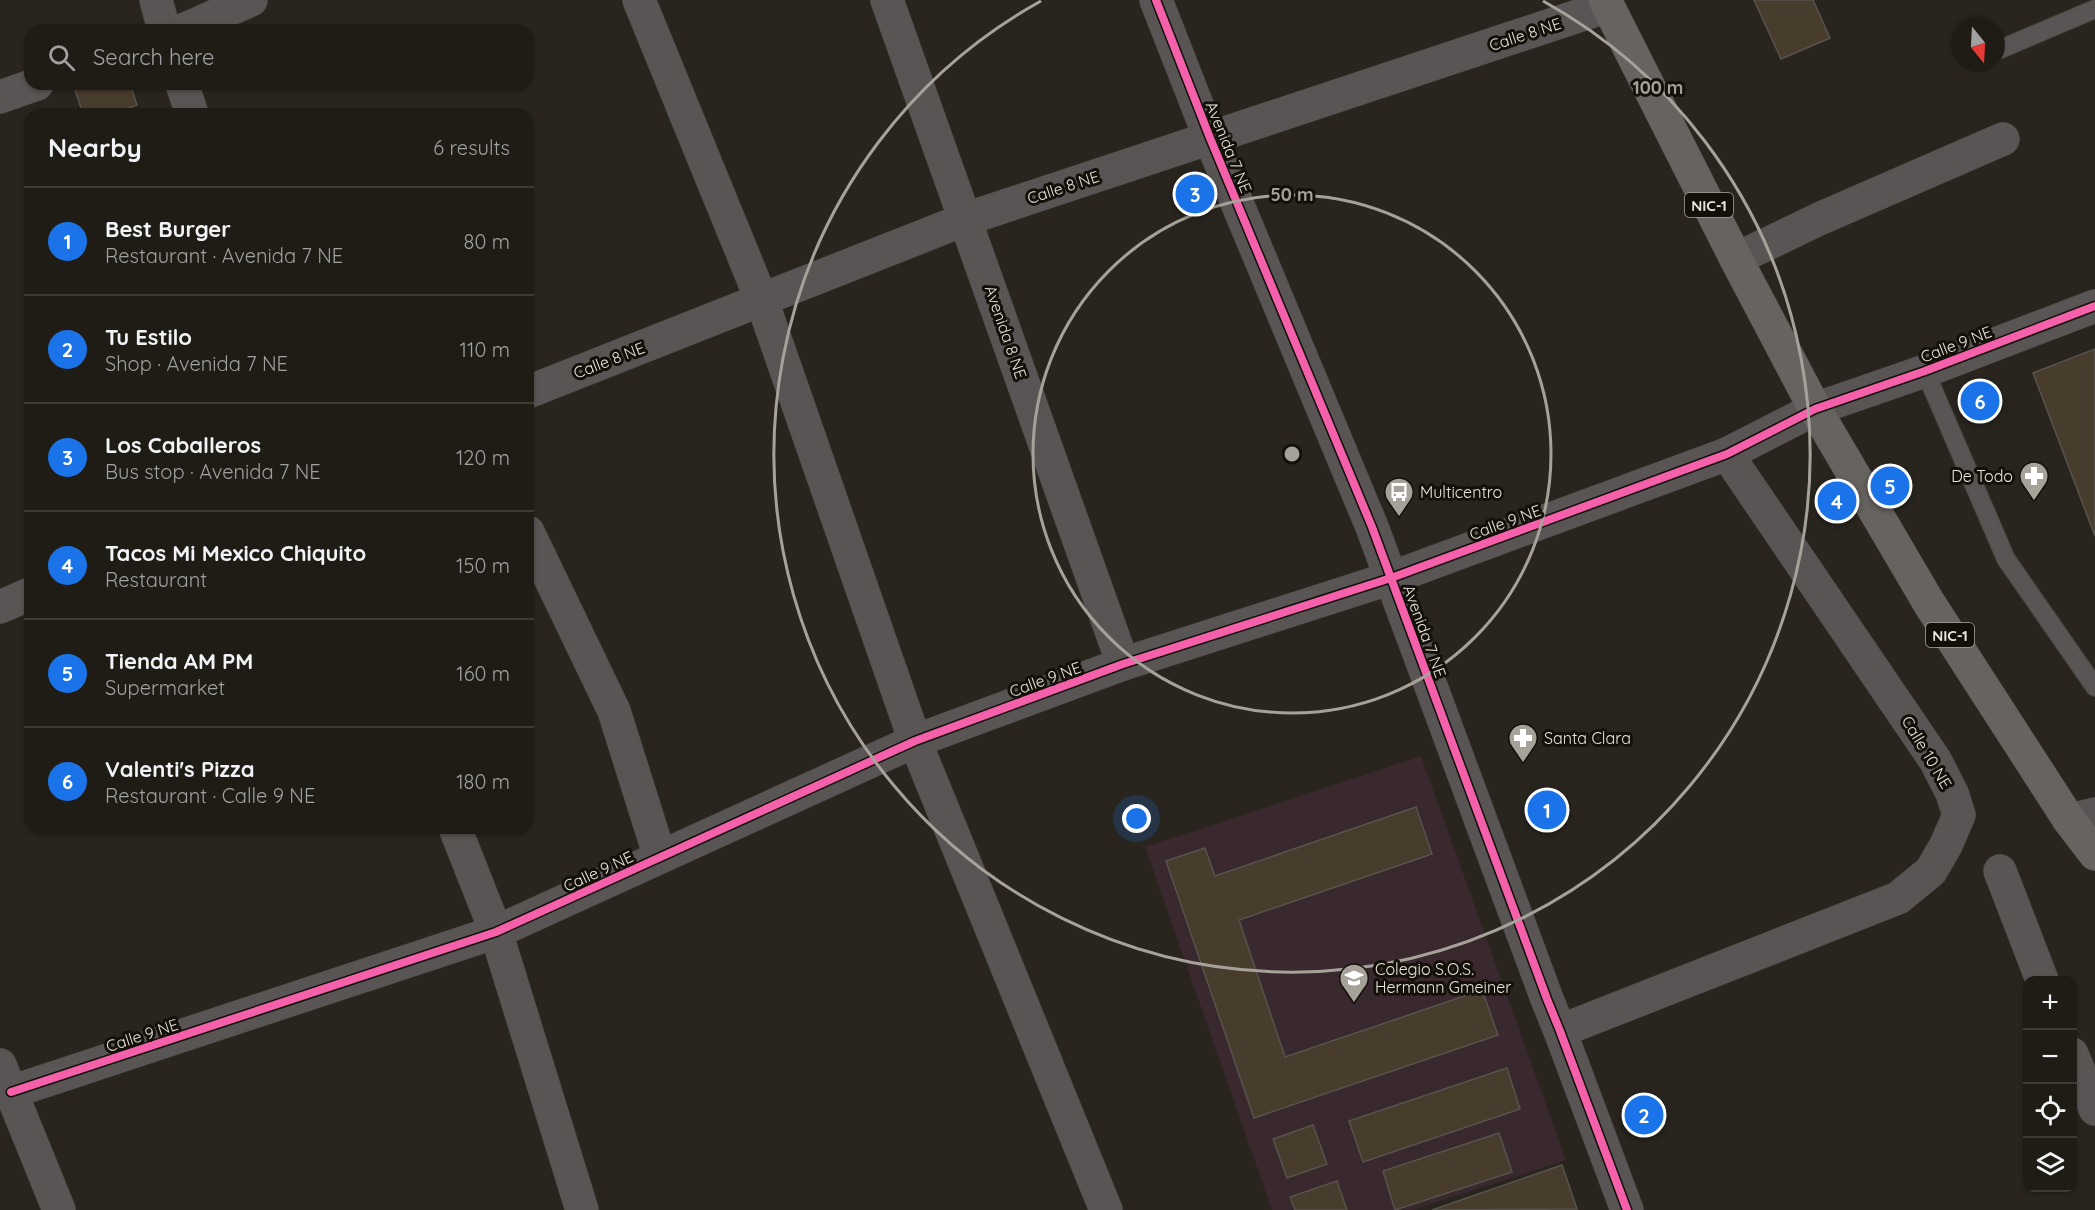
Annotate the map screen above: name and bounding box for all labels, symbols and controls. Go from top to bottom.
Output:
street label: Calle 8 NE [1486,13,1564,55]
north arrow [1951,18,2005,72]
search box [24,24,534,90]
icon: search [45,41,78,74]
text: Search here [93,43,214,71]
text: 100 m [1633,76,1683,99]
street label: Avenida 7 NE [1202,98,1256,196]
text: Nearby [48,131,142,164]
text: 6 results [433,135,510,160]
street label: Calle 8 NE [1024,166,1102,208]
pin: 3 [1176,172,1214,216]
text: 50 m [1270,183,1314,206]
road number: NIC-1 [1685,193,1733,217]
text: Best Burger [105,215,231,243]
text: 1 [64,229,71,254]
text: 80 m [464,229,510,254]
text: Restaurant · Avenida 7 NE [105,243,343,268]
street label: Avenida 8 NE [981,283,1031,381]
street label: Calle 9 NE [1918,321,1994,367]
text: Tu Estilo [105,323,192,351]
text: 2 [62,337,73,362]
text: 110 m [460,337,510,362]
street label: Calle 8 NE [571,337,647,383]
text: Shop · Avenida 7 NE [105,351,288,376]
pin: 6 [1960,378,2000,424]
text: Los Caballeros [105,431,261,459]
centre of rings [1282,444,1302,464]
text: 3 [62,445,73,470]
text: 120 m [456,445,510,470]
text: Bus stop · Avenida 7 NE [105,459,321,484]
pharmacy icon: De Todo [2018,460,2050,502]
pin: 5 [1870,464,1910,508]
place label: De Todo [1951,466,2013,486]
bus stop icon: Multicentro [1383,476,1415,518]
pin: 4 [1818,478,1856,524]
place label: Multicentro [1420,482,1502,502]
street label: Calle 9 NE [1466,500,1544,544]
text: Tacos Mi Mexico Chiquito [105,539,366,567]
text: 4 [62,553,73,578]
text: 150 m [456,553,510,578]
text: Restaurant [105,567,207,592]
street label: Avenida 7 NE [1399,582,1451,680]
road number: NIC-1 [1926,623,1974,647]
text: Tienda AM PM [105,647,253,675]
street label: Calle 9 NE [1006,657,1084,701]
text: 5 [62,661,73,686]
text: 160 m [456,661,510,686]
text: Supermarket [105,675,225,700]
street label: Calle 10 NE [1897,712,1957,792]
pharmacy icon: Santa Clara [1507,722,1539,764]
place label: Santa Clara [1544,728,1631,748]
text: Valenti's Pizza [105,755,254,783]
text: 6 [62,769,73,794]
text: 180 m [456,769,510,794]
text: Restaurant · Calle 9 NE [105,783,315,808]
pin: 1 [1528,788,1566,832]
your location [1122,804,1151,833]
street label: Calle 9 NE [560,846,636,896]
place label: Colegio S.O.S. Hermann Gmeiner [1375,959,1512,997]
school or university icon: Colegio S.O.S. Hermann Gmeiner [1338,962,1370,1004]
map controls [2023,976,2077,1192]
button: + [2023,976,2077,1030]
street label: Calle 9 NE [103,1014,181,1056]
button: − [2023,1030,2077,1084]
button: locate [2023,1084,2077,1138]
pin: 2 [1624,1092,1664,1138]
button: layers [2023,1138,2077,1192]

